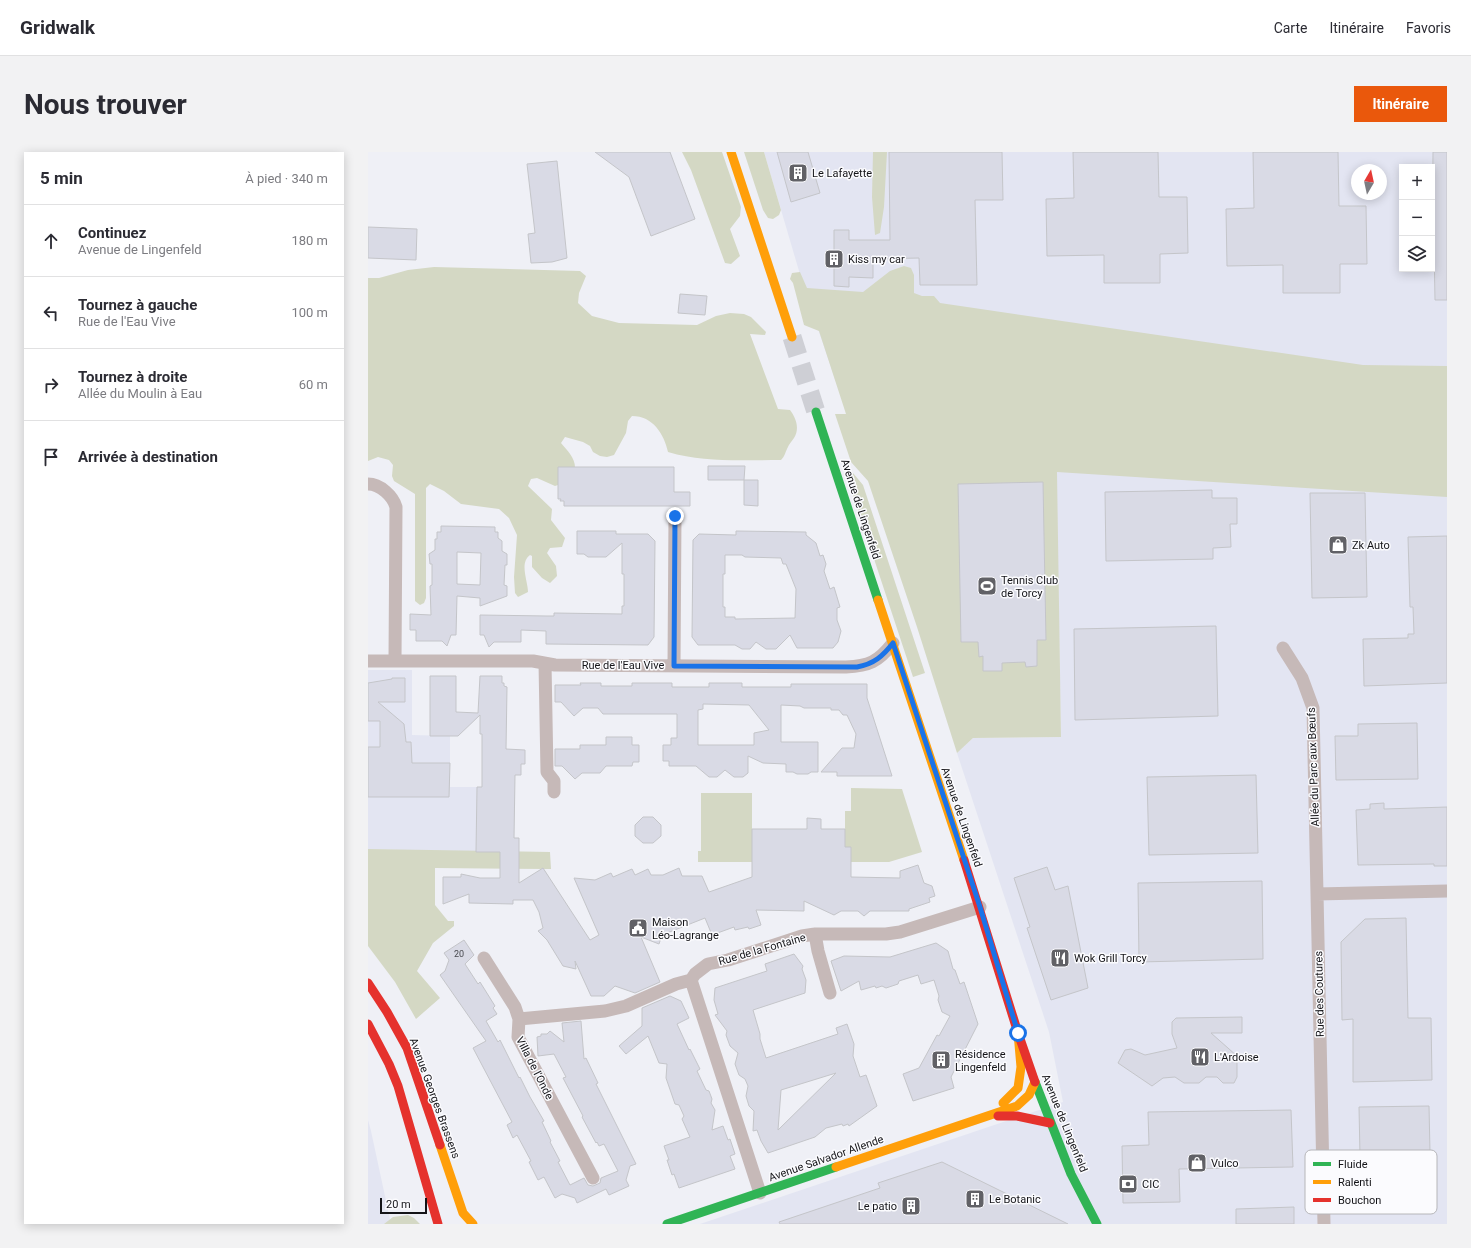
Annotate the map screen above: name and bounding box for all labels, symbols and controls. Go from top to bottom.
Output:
text: Gridwalk [20,16,95,39]
text: Carte [1274,20,1307,36]
text: Itinéraire [1329,20,1384,36]
text: Favoris [1406,20,1451,36]
button: Itinéraire [1354,86,1447,122]
text: Nous trouver [24,88,187,121]
building icon: Le Lafayette [787,162,809,184]
north arrow [1351,164,1387,200]
map controls [1399,164,1435,272]
button: + [1399,164,1435,200]
place label: Le Lafayette [812,167,872,180]
text: 5 min [40,168,83,188]
text: À pied · 340 m [245,171,328,186]
button: − [1399,200,1435,236]
text: Continuez [78,224,146,242]
icon: ahead [40,230,62,252]
text: 180 m [291,233,328,248]
button: layers [1399,236,1435,272]
text: Avenue de Lingenfeld [78,242,202,257]
building icon: Kiss my car [823,248,845,270]
place label: Kiss my car [848,253,905,266]
text: Tournez à gauche [78,296,197,314]
icon: left [40,302,62,324]
text: 100 m [291,305,328,320]
text: Rue de l'Eau Vive [78,314,176,329]
text: Tournez à droite [78,368,187,386]
icon: right [40,374,62,396]
text: 60 m [299,377,328,392]
text: Allée du Moulin à Eau [78,386,202,401]
icon: arrive [40,446,62,468]
text: Arrivée à destination [78,448,218,466]
street label: Avenue de Lingenfeld [838,457,883,561]
route end [666,507,684,525]
shop icon: Zk Auto [1327,534,1349,556]
place label: Zk Auto [1352,539,1390,552]
place label: Tennis Club de Torcy [1001,574,1058,600]
sports icon: Tennis Club de Torcy [976,575,998,597]
street label: Rue de l'Eau Vive [582,659,664,672]
street label: Allée du Parc aux Bœufs [1305,707,1322,827]
street label: Avenue de Lingenfeld [938,766,985,869]
place label: Maison Léo-Lagrange [652,916,719,942]
public building icon: Maison Léo-Lagrange [627,917,649,939]
street label: Rue de la Fontaine [717,931,807,968]
restaurant icon: Wok Grill Torcy [1049,947,1071,969]
house number: 20 [454,949,464,959]
street label: Rue des Coutures [1312,950,1327,1037]
place label: Wok Grill Torcy [1074,952,1148,965]
route start [1009,1024,1027,1042]
street label: Villa de l'Onde [513,1035,556,1102]
street label: Avenue Georges Brassens [407,1036,463,1161]
restaurant icon: L'Ardoise [1189,1046,1211,1068]
place label: Résidence Lingenfeld [955,1048,1006,1074]
building icon: Résidence Lingenfeld [930,1049,952,1071]
place label: L'Ardoise [1214,1051,1259,1064]
street label: Avenue de Lingenfeld [1039,1072,1090,1174]
street label: Avenue Salvador Allende [767,1133,885,1184]
legend [1305,1150,1437,1214]
shop icon: Vulco [1186,1152,1208,1174]
place label: Vulco [1211,1157,1239,1170]
text: Fluide [1338,1158,1368,1171]
bank icon: CIC [1117,1173,1139,1195]
text: Ralenti [1338,1176,1372,1189]
place label: CIC [1142,1178,1159,1191]
building icon: Le Botanic [964,1188,986,1210]
place label: Le Botanic [989,1193,1041,1206]
text: Bouchon [1338,1194,1381,1207]
building icon: Le patio [900,1195,922,1217]
scale bar [380,1196,427,1215]
text: 20 m [386,1198,411,1211]
place label: Le patio [858,1200,897,1213]

